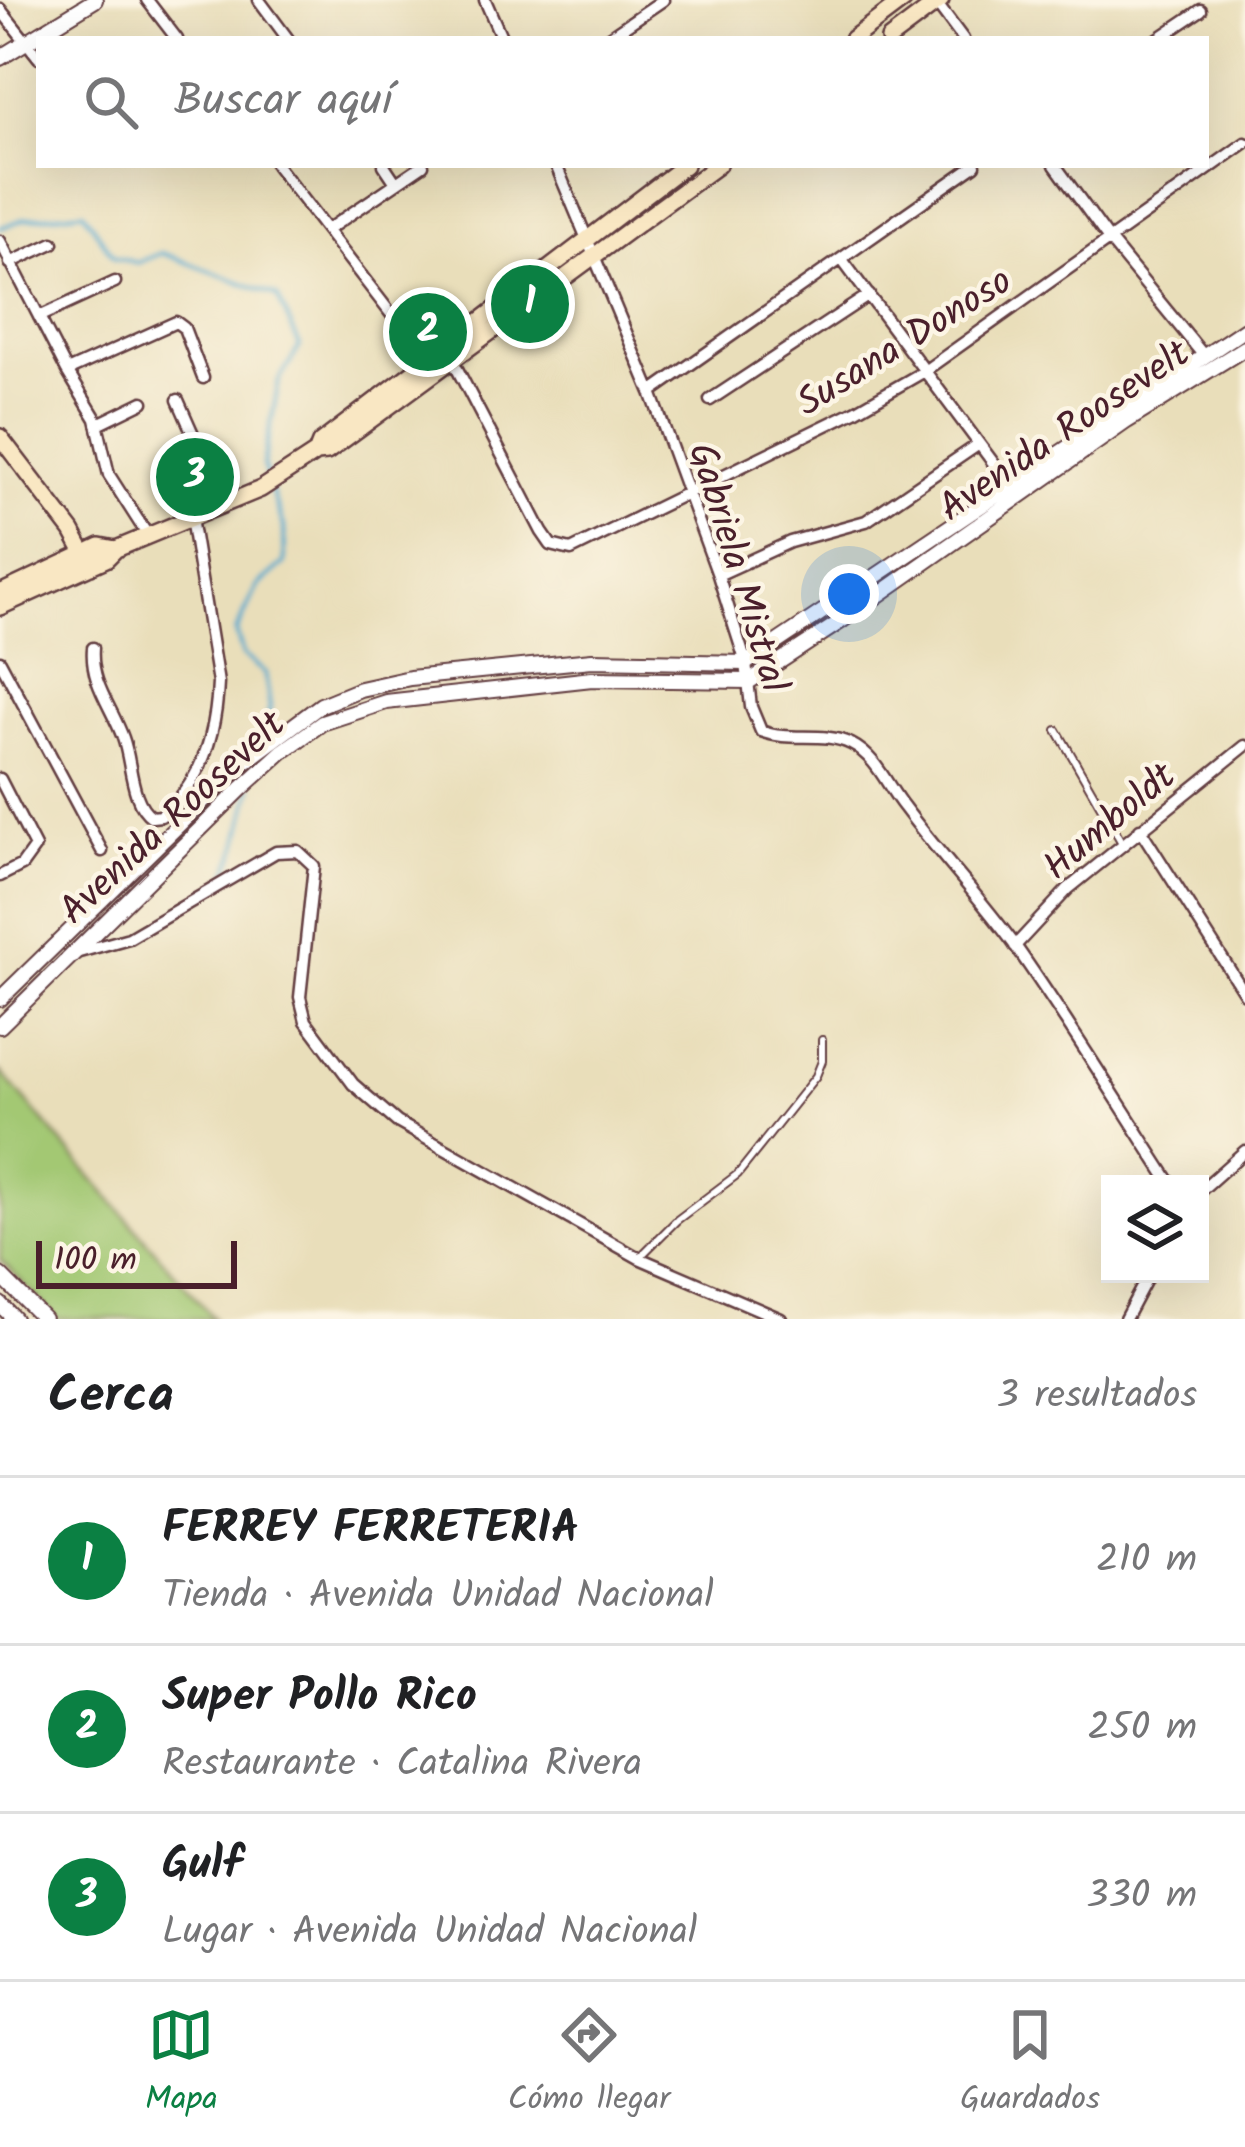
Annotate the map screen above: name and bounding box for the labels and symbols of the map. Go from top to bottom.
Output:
street label: Susana Donoso [785,252,1025,435]
pin: 1 [491,259,569,349]
pin: 2 [389,287,467,377]
street label: Avenida Roosevelt [927,324,1204,540]
pin: 3 [156,432,234,522]
street label: Gabriela Mistral [669,436,804,701]
your location [819,564,879,624]
street label: Avenida Roosevelt [46,696,302,941]
street label: Humboldt [1030,748,1192,898]
scale bar [36,1235,237,1288]

